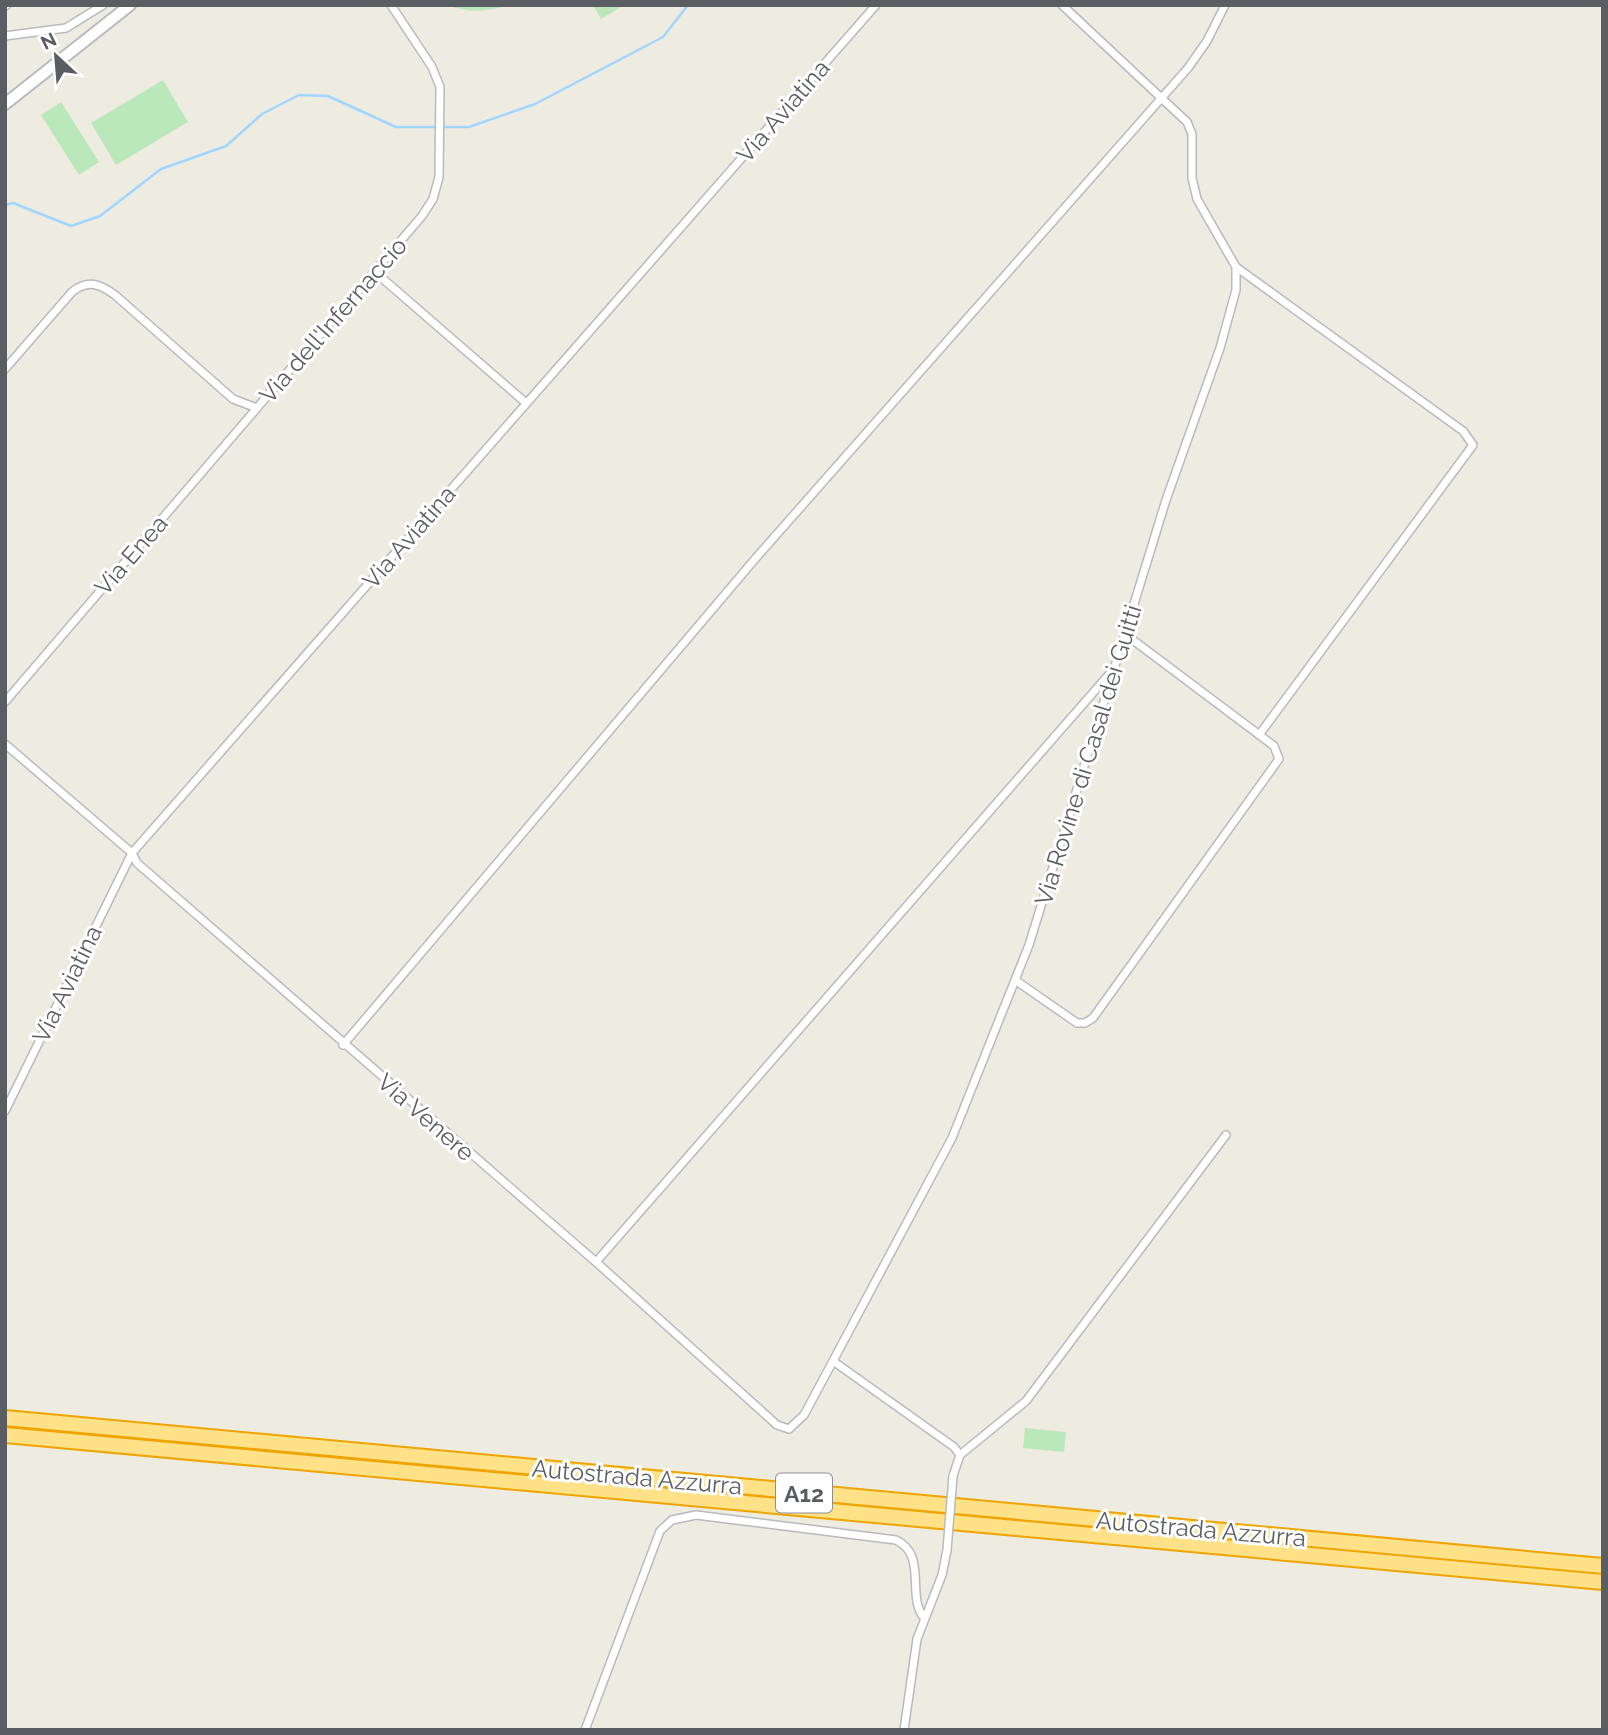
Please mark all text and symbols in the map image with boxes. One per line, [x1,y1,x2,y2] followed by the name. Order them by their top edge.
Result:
[21,21,91,91] north arrow
[37,28,60,54] text: N
[730,54,836,168] street label: Via Aviatina
[253,231,413,409] street label: Via dell'Infernaccio
[356,480,462,594] street label: Via Aviatina
[88,509,174,601] street label: Via Enea
[1028,601,1148,909] street label: Via Rovine di Casal dei Guitti
[26,921,108,1047] street label: Via Aviatina
[372,1067,480,1167] street label: Via Venere
[531,1453,743,1501] street label: Autostrada Azzurra
[776,1474,832,1512] road number: A12
[1095,1505,1307,1553] street label: Autostrada Azzurra

